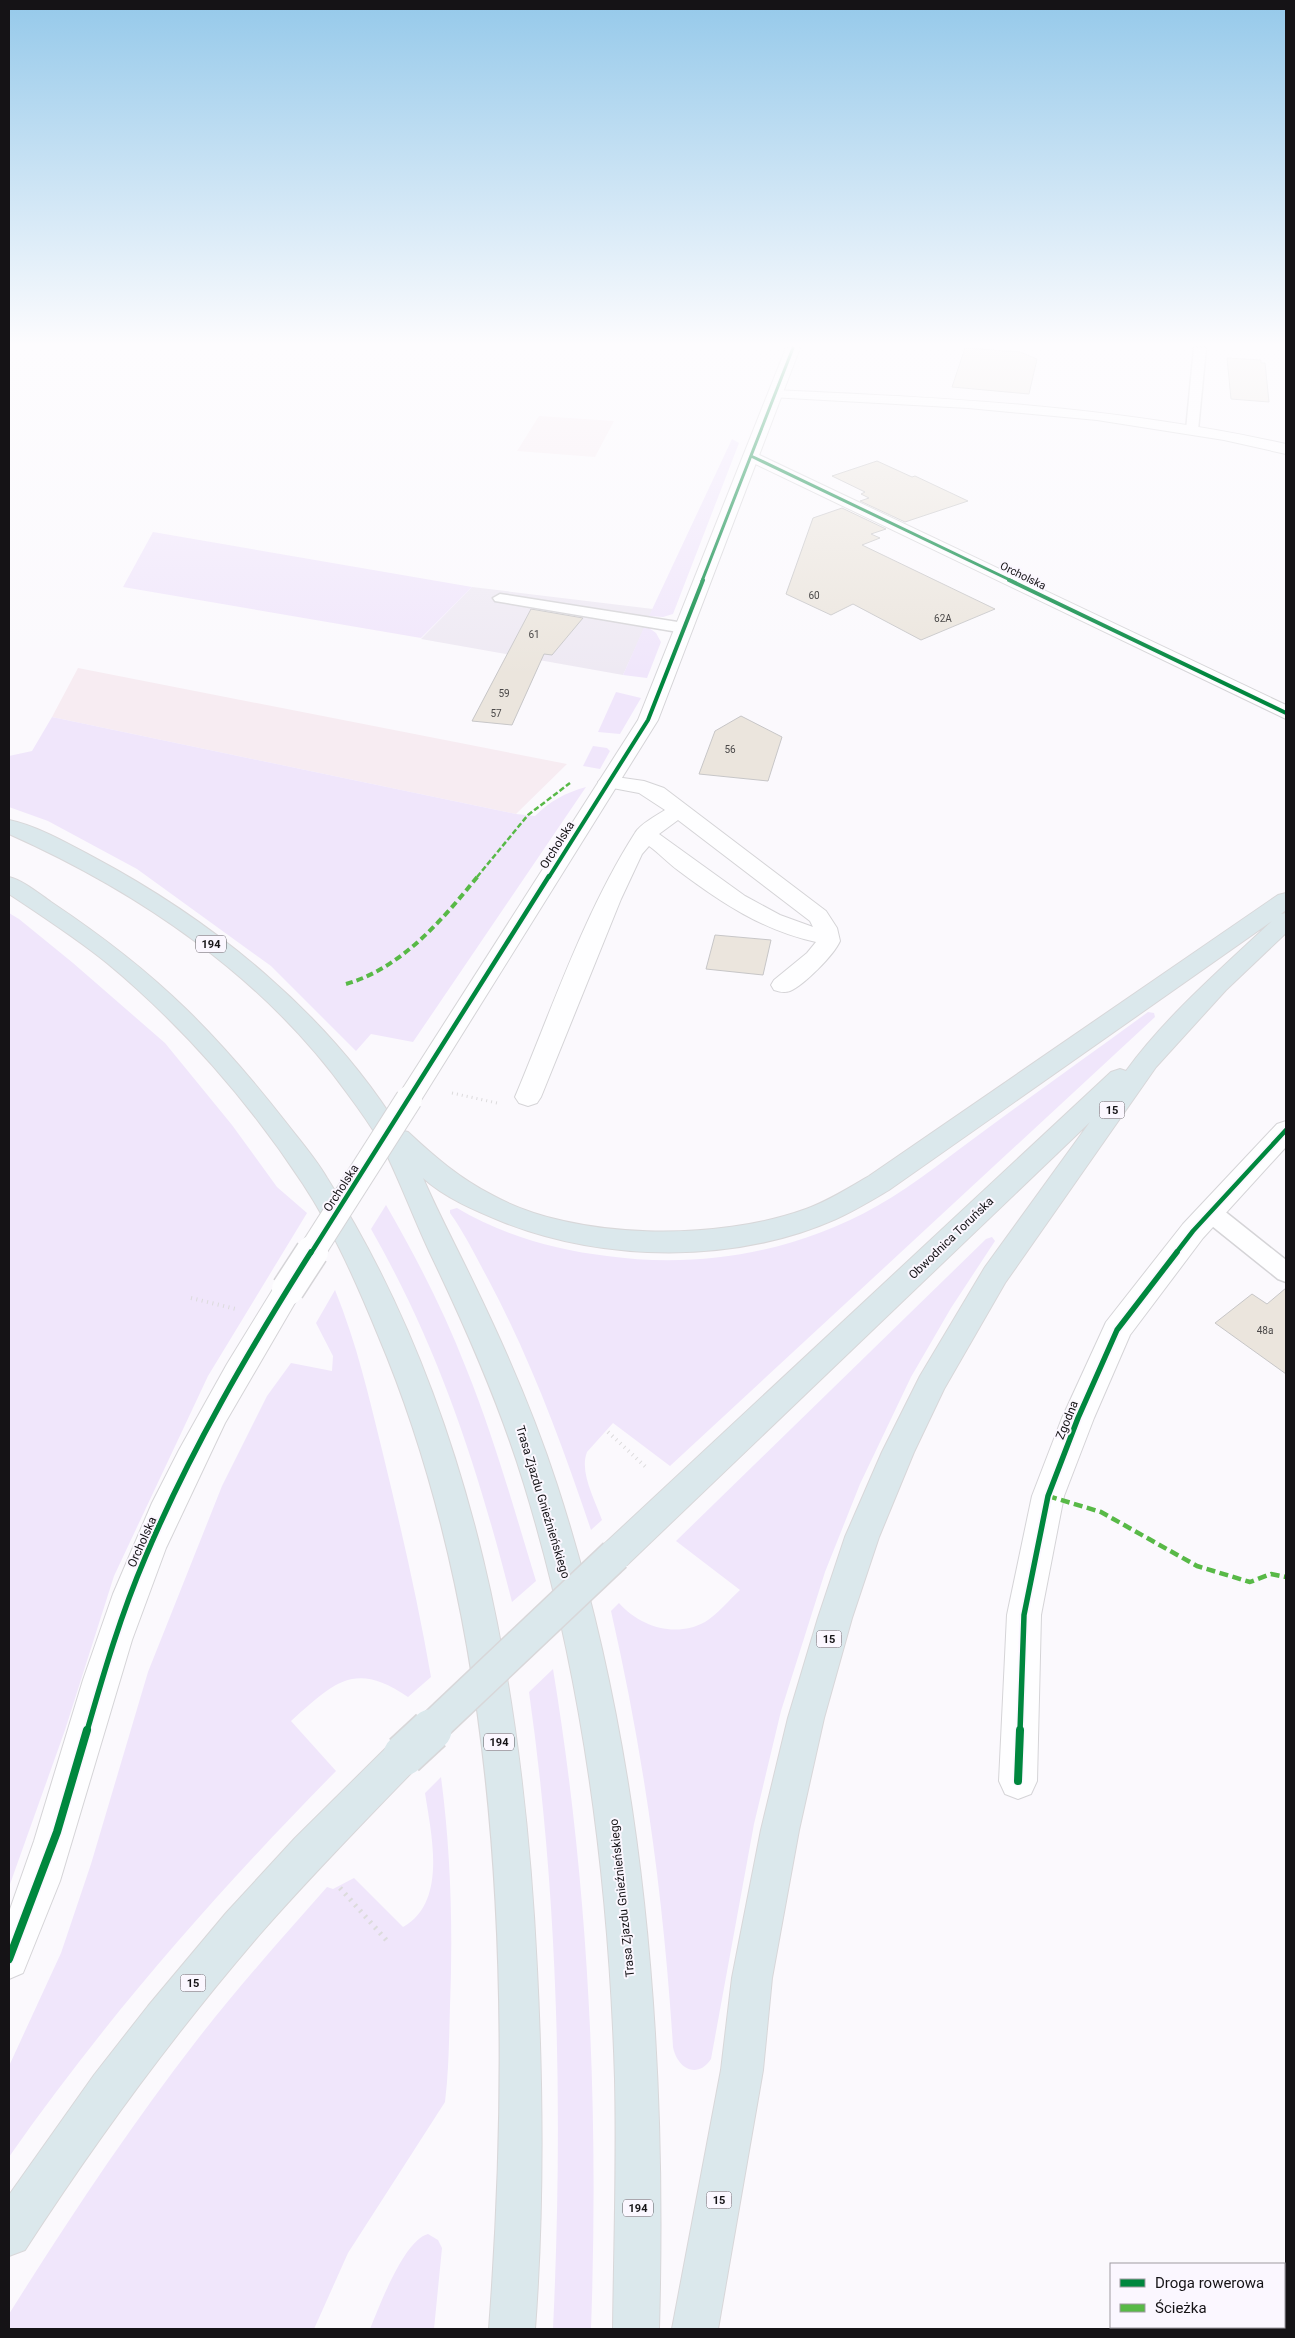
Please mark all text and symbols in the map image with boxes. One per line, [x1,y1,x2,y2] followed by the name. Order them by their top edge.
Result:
[998,559,1048,593] street label: Orcholska
[808,590,820,601] house number: 60
[934,613,952,624] house number: 62A
[528,629,540,640] house number: 61
[498,688,510,699] house number: 59
[490,708,502,719] house number: 57
[724,744,736,755] house number: 56
[537,819,577,871] street label: Orcholska
[196,936,226,952] road number: 194
[1100,1102,1124,1118] road number: 15
[321,1162,361,1214] street label: Orcholska
[906,1194,996,1282] street label: Obwodnica Toruńska
[1257,1325,1273,1336] house number: 48a
[1053,1399,1081,1441] street label: Zgodna
[513,1424,573,1580] street label: Trasa Zjazdu Gnieźnieńskiego
[125,1515,159,1569] street label: Orcholska
[816,1630,842,1648] road number: 15
[484,1734,514,1750] road number: 194
[607,1818,637,1978] street label: Trasa Zjazdu Gnieźnieńskiego
[180,1975,206,1992] road number: 15
[706,2192,732,2208] road number: 15
[623,2200,653,2216] road number: 194
[1110,2263,1285,2328] legend
[1155,2274,1264,2292] text: Droga rowerowa
[1155,2299,1207,2317] text: Ścieżka

